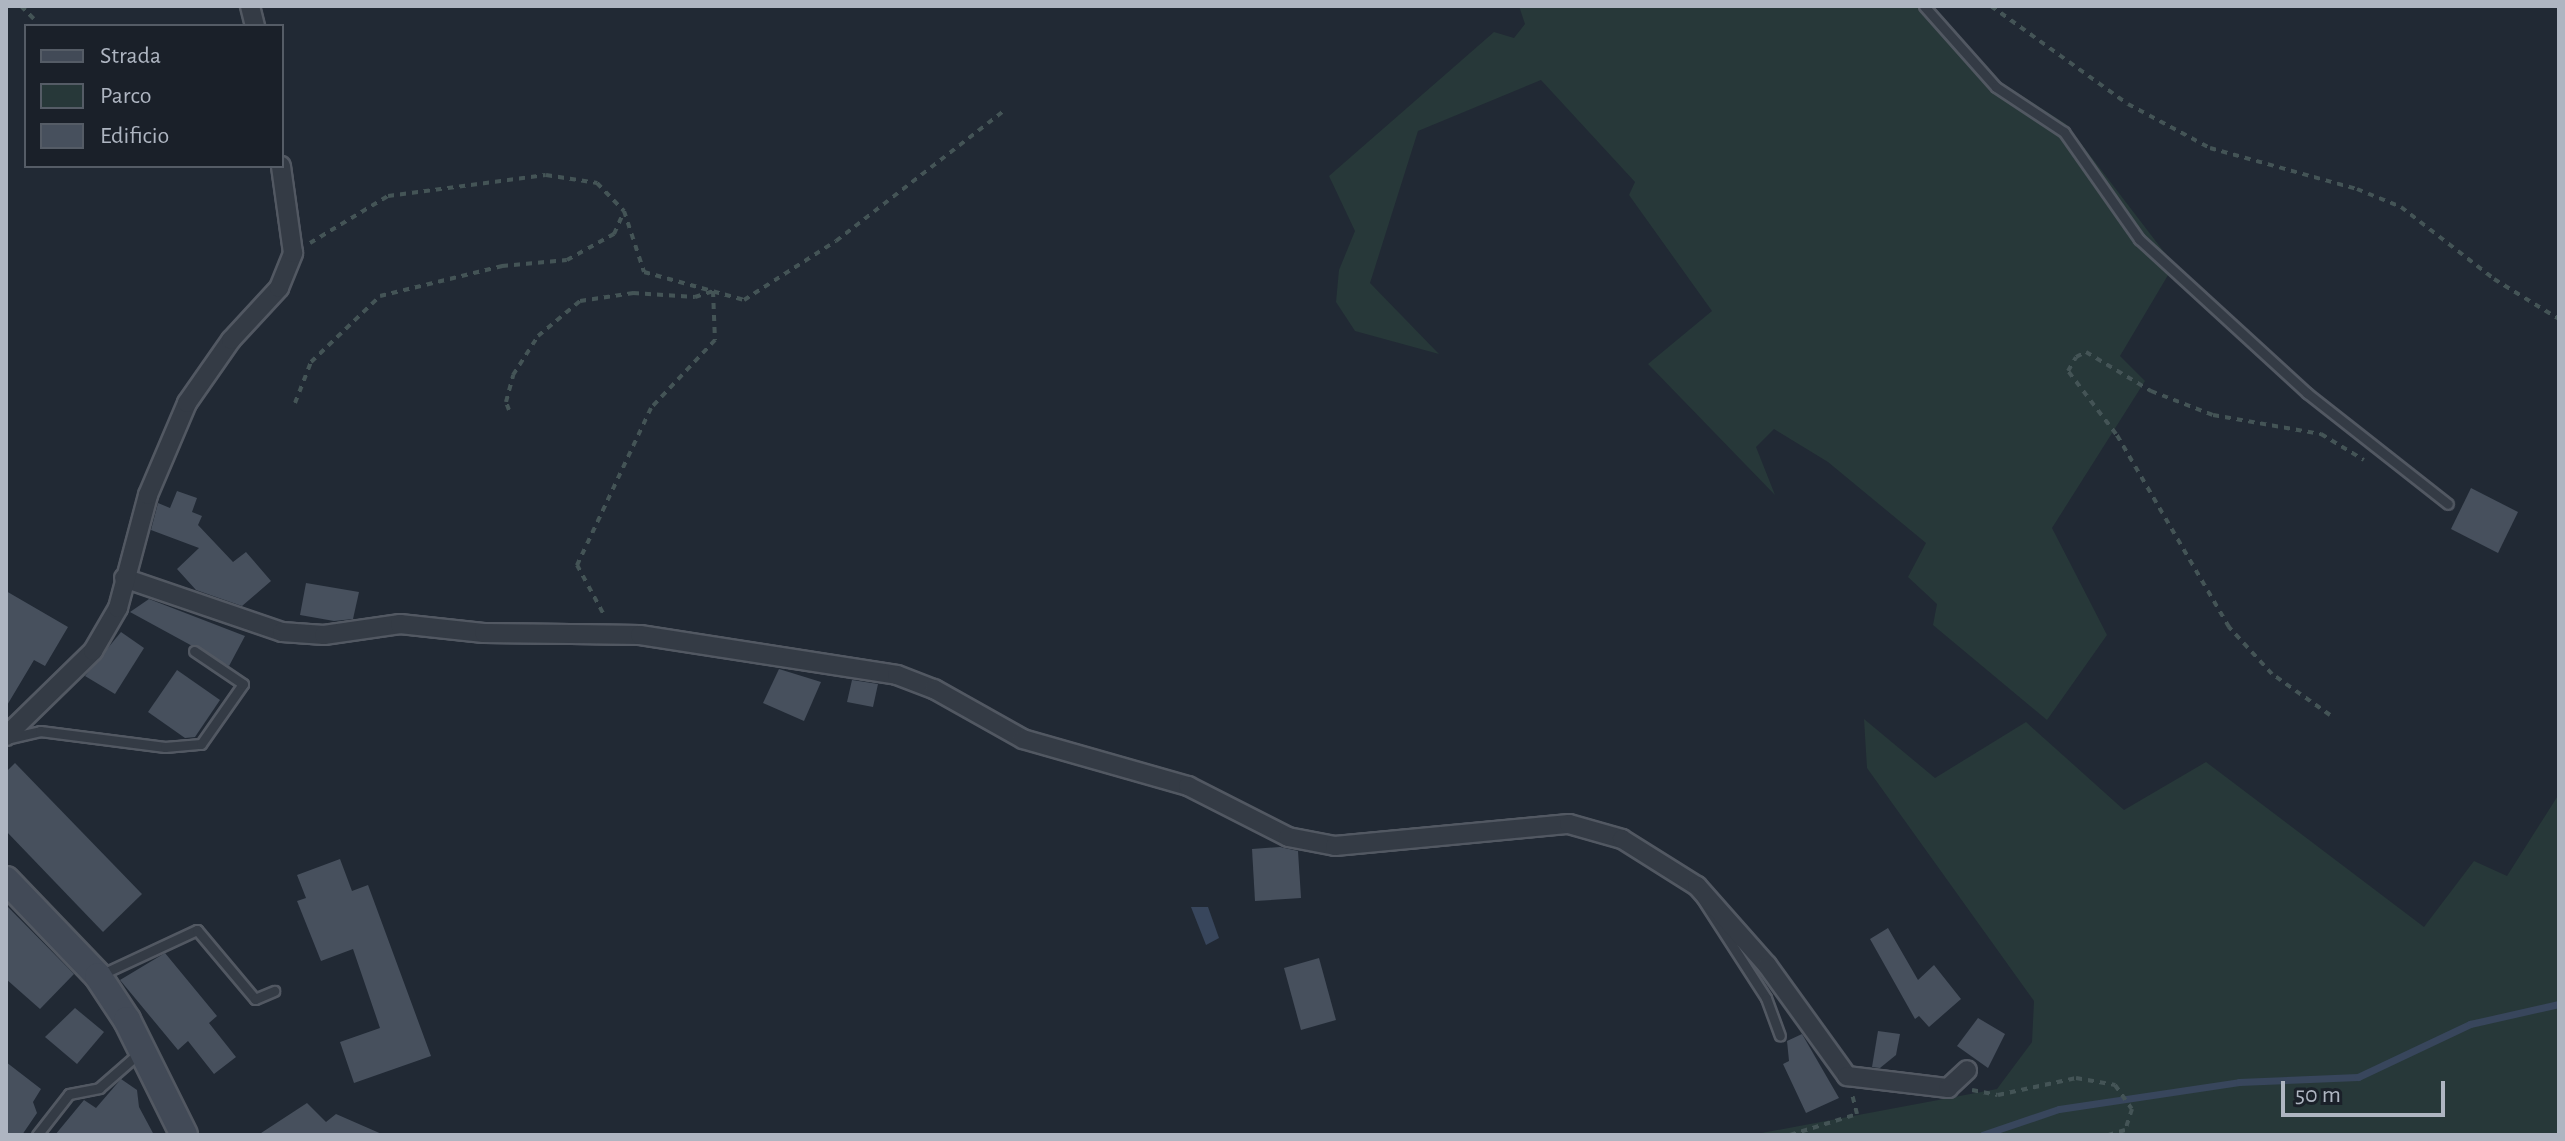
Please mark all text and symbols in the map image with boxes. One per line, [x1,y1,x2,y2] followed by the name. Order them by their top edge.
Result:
[24,24,284,168] legend
[100,44,161,68] text: Strada
[100,84,151,108] text: Parco
[100,124,169,148] text: Edificio
[2285,1065,2449,1115] scale bar
[2295,1083,2341,1107] text: 50 m

